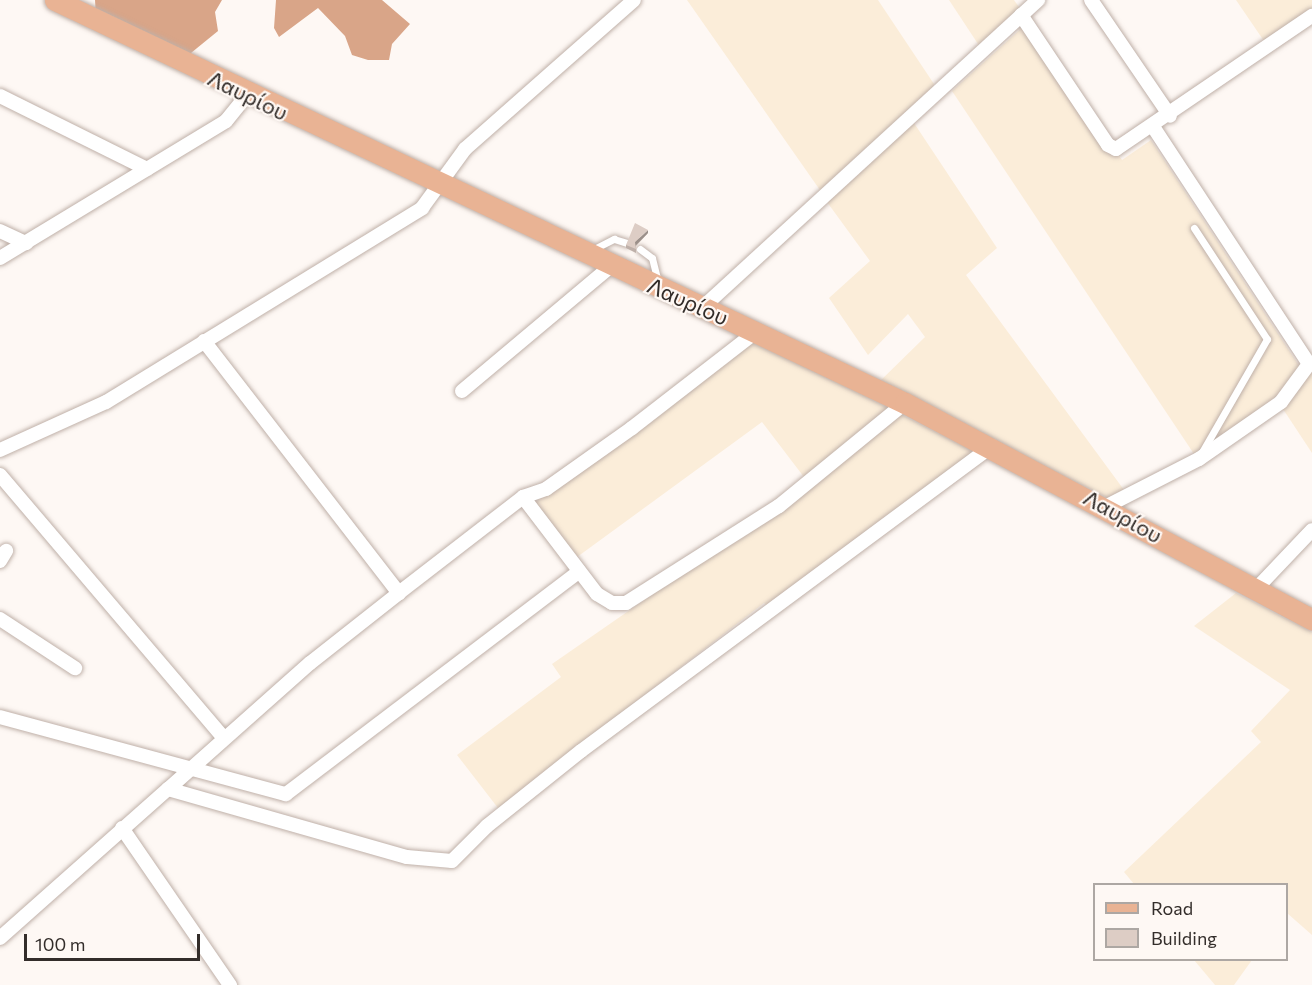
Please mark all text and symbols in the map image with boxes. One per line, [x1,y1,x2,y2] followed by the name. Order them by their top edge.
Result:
[204,64,292,126] street label: Λαυρίου
[644,272,732,330] street label: Λαυρίου
[1079,484,1167,548] street label: Λαυρίου
[1093,883,1288,961] legend
[1151,897,1193,919] text: Road
[27,922,202,960] scale bar
[1151,927,1217,949] text: Building
[35,933,85,955] text: 100 m

